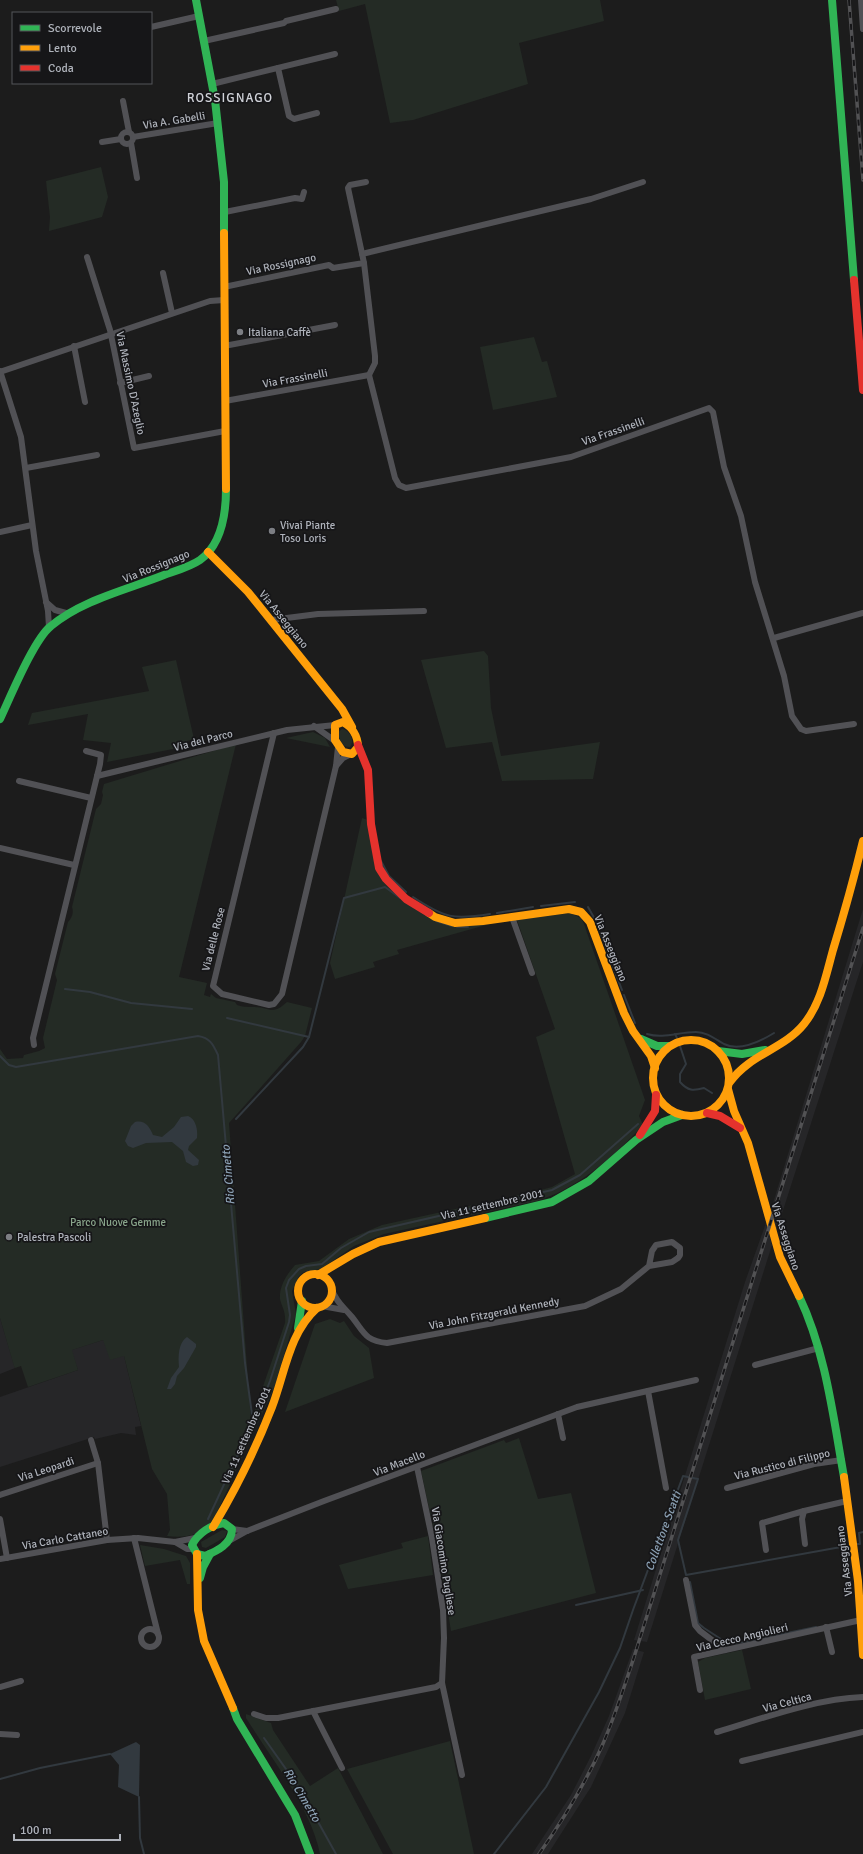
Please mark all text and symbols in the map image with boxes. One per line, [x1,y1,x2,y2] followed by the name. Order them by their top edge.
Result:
[12,12,152,84] legend
[48,21,102,36] text: Scorrevole
[48,41,77,56] text: Lento
[48,61,74,76] text: Coda
[187,90,273,106] district label: ROSSIGNAGO
[142,109,206,132] street label: Via A. Gabelli
[245,251,317,278] street label: Via Rossignago
[248,326,311,339] place label: Italiana Caffè
[235,327,245,337] marker: Italiana Caffè
[113,330,148,436] street label: Via Massimo D'Azeglio
[262,366,329,391] street label: Via Frassinelli
[580,415,646,448] street label: Via Frassinelli
[280,519,335,545] place label: Vivai Piante Toso Loris
[267,526,277,536] marker: Vivai Piante Toso Loris
[121,547,192,586] street label: Via Rossignago
[256,588,311,651] street label: Via Asseggiano
[172,727,234,754] street label: Via del Parco
[199,906,228,972] street label: Via delle Rose
[591,913,630,984] street label: Via Asseggiano
[218,1144,239,1205] water label: Rio Cimetto
[439,1186,545,1223] street label: Via 11 settembre 2001
[768,1200,803,1272] street label: Via Asseggiano
[70,1216,166,1229] park label: Parco Nuove Gemme
[17,1231,91,1244] place label: Palestra Pascoli
[4,1232,14,1242] marker: Palestra Pascoli
[428,1294,561,1333] street label: Via John Fitzgerald Kennedy
[219,1384,274,1486] street label: Via 11 settembre 2001
[733,1446,832,1483] street label: Via Rustico di Filippo
[372,1448,427,1479] street label: Via Macello
[17,1454,76,1485] street label: Via Leopardi
[642,1488,685,1573] water label: Collettore Scatti
[429,1506,458,1616] street label: Via Giacomino Pugliese
[21,1524,109,1552] street label: Via Carlo Cattaneo
[834,1525,855,1597] street label: Via Asseggiano
[695,1621,789,1654] street label: Via Cecco Angiolieri
[761,1690,813,1715] street label: Via Celtica
[280,1766,324,1825] water label: Rio Cimetto
[14,1816,120,1842] scale bar
[20,1823,52,1838] text: 100 m

